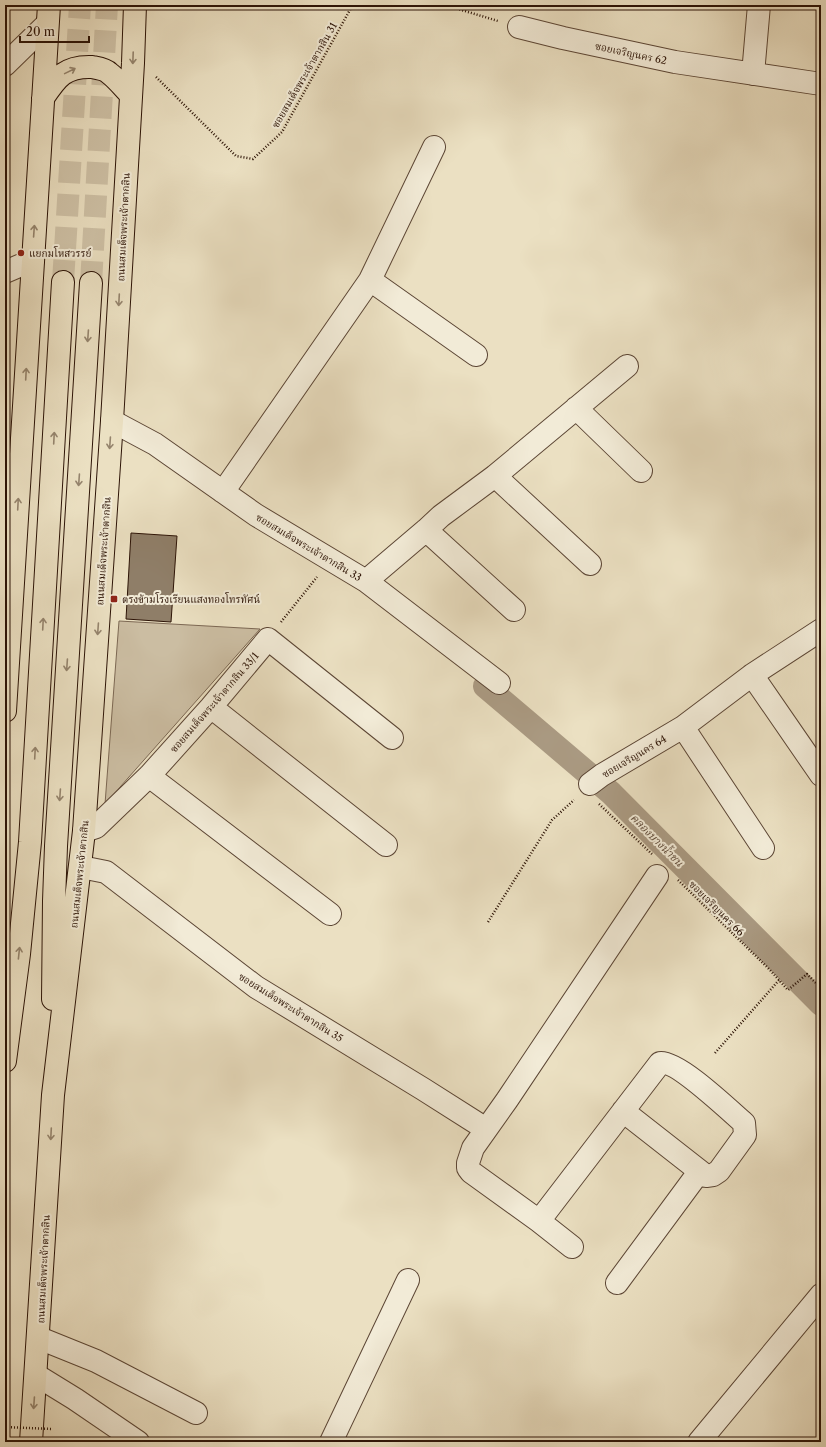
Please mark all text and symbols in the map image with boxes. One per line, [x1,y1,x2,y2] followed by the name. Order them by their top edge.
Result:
[20,18,89,44] scale bar
[269,20,340,130] street label: ซอยสมเด็จพระเจ้าตากสิน 31
[26,24,55,39] text: 20 m
[594,40,668,67] street label: ซอยเจริญนคร 62
[129,51,137,64] one-way arrow
[63,67,75,74] one-way arrow
[114,172,133,282] street label: ถนนสมเด็จพระเจ้าตากสิน
[31,225,38,238] one-way arrow
[29,246,91,260] place label: แยกมโหสวรรย์
[16,248,26,258] marker: แยกมโหสวรรย์
[115,293,122,306] one-way arrow
[84,329,91,342] one-way arrow
[22,368,29,381] one-way arrow
[50,432,58,445] one-way arrow
[107,436,114,449] one-way arrow
[75,473,82,486] one-way arrow
[93,496,114,606] street label: ถนนสมเด็จพระเจ้าตากสิน
[14,498,22,511] one-way arrow
[254,511,364,584] street label: ซอยสมเด็จพระเจ้าตากสิน 33
[122,592,260,606] place label: ตรงข้ามโรงเรียนแสงทองโทรทัศน์
[109,594,119,604] marker: ตรงข้ามโรงเรียนแสงทองโทรทัศน์
[39,618,46,631] one-way arrow
[94,622,101,635] one-way arrow
[167,649,262,755] street label: ซอยสมเด็จพระเจ้าตากสิน 33/1
[64,658,71,671] one-way arrow
[600,732,669,781] street label: ซอยเจริญนคร 64
[31,747,39,760] one-way arrow
[56,788,63,801] one-way arrow
[628,810,688,870] water label: คลองบางน้ำชน
[67,819,92,929] street label: ถนนสมเด็จพระเจ้าตากสิน
[686,878,747,939] street label: ซอยเจริญนคร 66
[15,947,23,960] one-way arrow
[236,970,345,1045] street label: ซอยสมเด็จพระเจ้าตากสิน 35
[47,1127,54,1140] one-way arrow
[34,1214,53,1324] street label: ถนนสมเด็จพระเจ้าตากสิน
[31,1396,38,1409] one-way arrow

